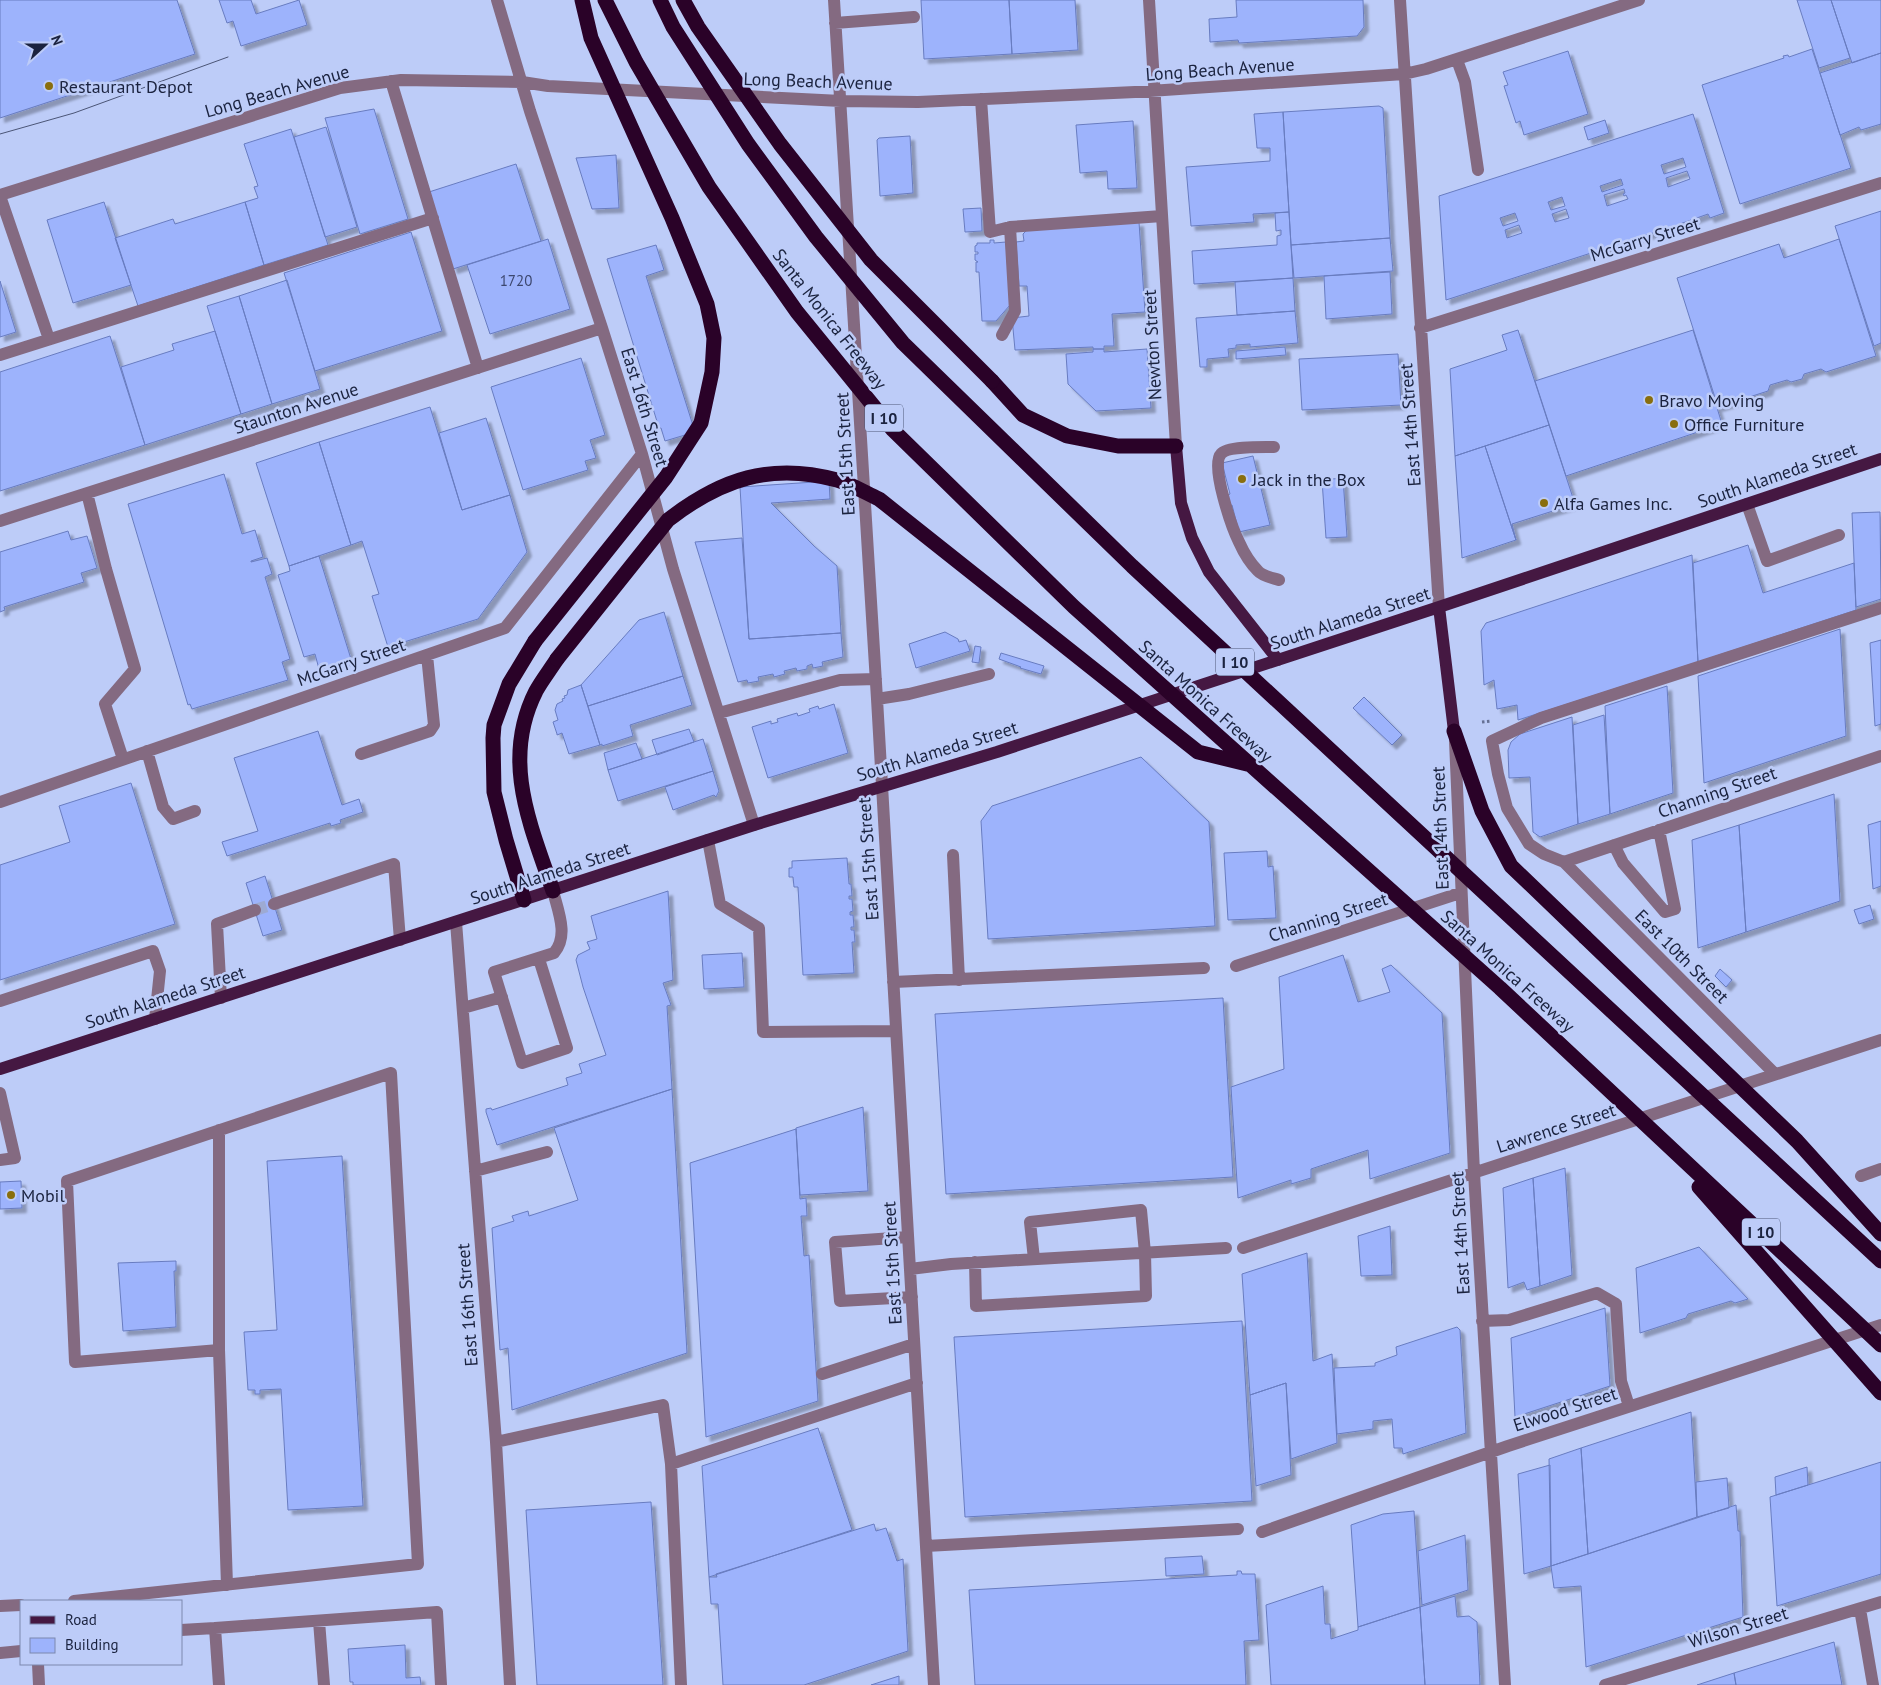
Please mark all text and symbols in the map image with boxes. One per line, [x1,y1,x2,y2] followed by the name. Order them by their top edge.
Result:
[20,20,70,70] north arrow
[47,33,67,48] text: N
[1145,52,1295,86] street label: Long Beach Avenue
[202,59,352,123] street label: Long Beach Avenue
[743,67,893,95] street label: Long Beach Avenue
[59,75,193,98] place label: Restaurant Depot
[43,80,55,92] marker: Restaurant Depot
[1588,211,1702,267] street label: McGarry Street
[768,244,893,394] street label: Santa Monica Freeway
[500,271,532,290] house number: 1720
[1138,289,1166,401] street label: Newton Street
[616,345,674,469] street label: East 16th Street
[1394,363,1426,487] street label: East 14th Street
[231,377,361,439] street label: Staunton Avenue
[1659,389,1764,412] place label: Bravo Moving
[830,392,860,516] street label: East 15th Street
[1643,394,1655,406] marker: Bravo Moving
[865,404,903,432] road number: I 10
[1684,413,1804,436] place label: Office Furniture
[1668,418,1680,430] marker: Office Furniture
[1694,437,1860,513] street label: South Alameda Street
[1251,468,1366,491] place label: Jack in the Box
[1236,473,1248,485] marker: Jack in the Box
[1554,492,1672,515] place label: Alfa Games Inc.
[1538,497,1550,509] marker: Alfa Games Inc.
[1267,581,1433,655] street label: South Alameda Street
[294,633,408,691] street label: McGarry Street
[1134,635,1278,768] street label: Santa Monica Freeway
[1216,649,1254,676] road number: I 10
[854,716,1020,786] street label: South Alameda Street
[1655,761,1779,823] street label: Channing Street
[1426,766,1454,890] street label: East 14th Street
[852,797,884,921] street label: East 15th Street
[467,836,633,910] street label: South Alameda Street
[1266,887,1390,947] street label: Channing Street
[1630,904,1734,1008] street label: East 10th Street
[1436,905,1580,1038] street label: Santa Monica Freeway
[82,960,248,1034] street label: South Alameda Street
[1494,1098,1618,1158] street label: Lawrence Street
[1445,1171,1475,1295] street label: East 14th Street
[21,1184,65,1207] place label: Mobil
[5,1189,17,1201] marker: Mobil
[877,1201,907,1325] street label: East 15th Street
[1742,1218,1780,1246] road number: I 10
[451,1243,483,1367] street label: East 16th Street
[1510,1381,1620,1437] street label: Elwood Street
[20,1600,182,1665] legend
[1685,1601,1791,1653] street label: Wilson Street
[65,1610,97,1629] text: Road
[65,1635,119,1654] text: Building

